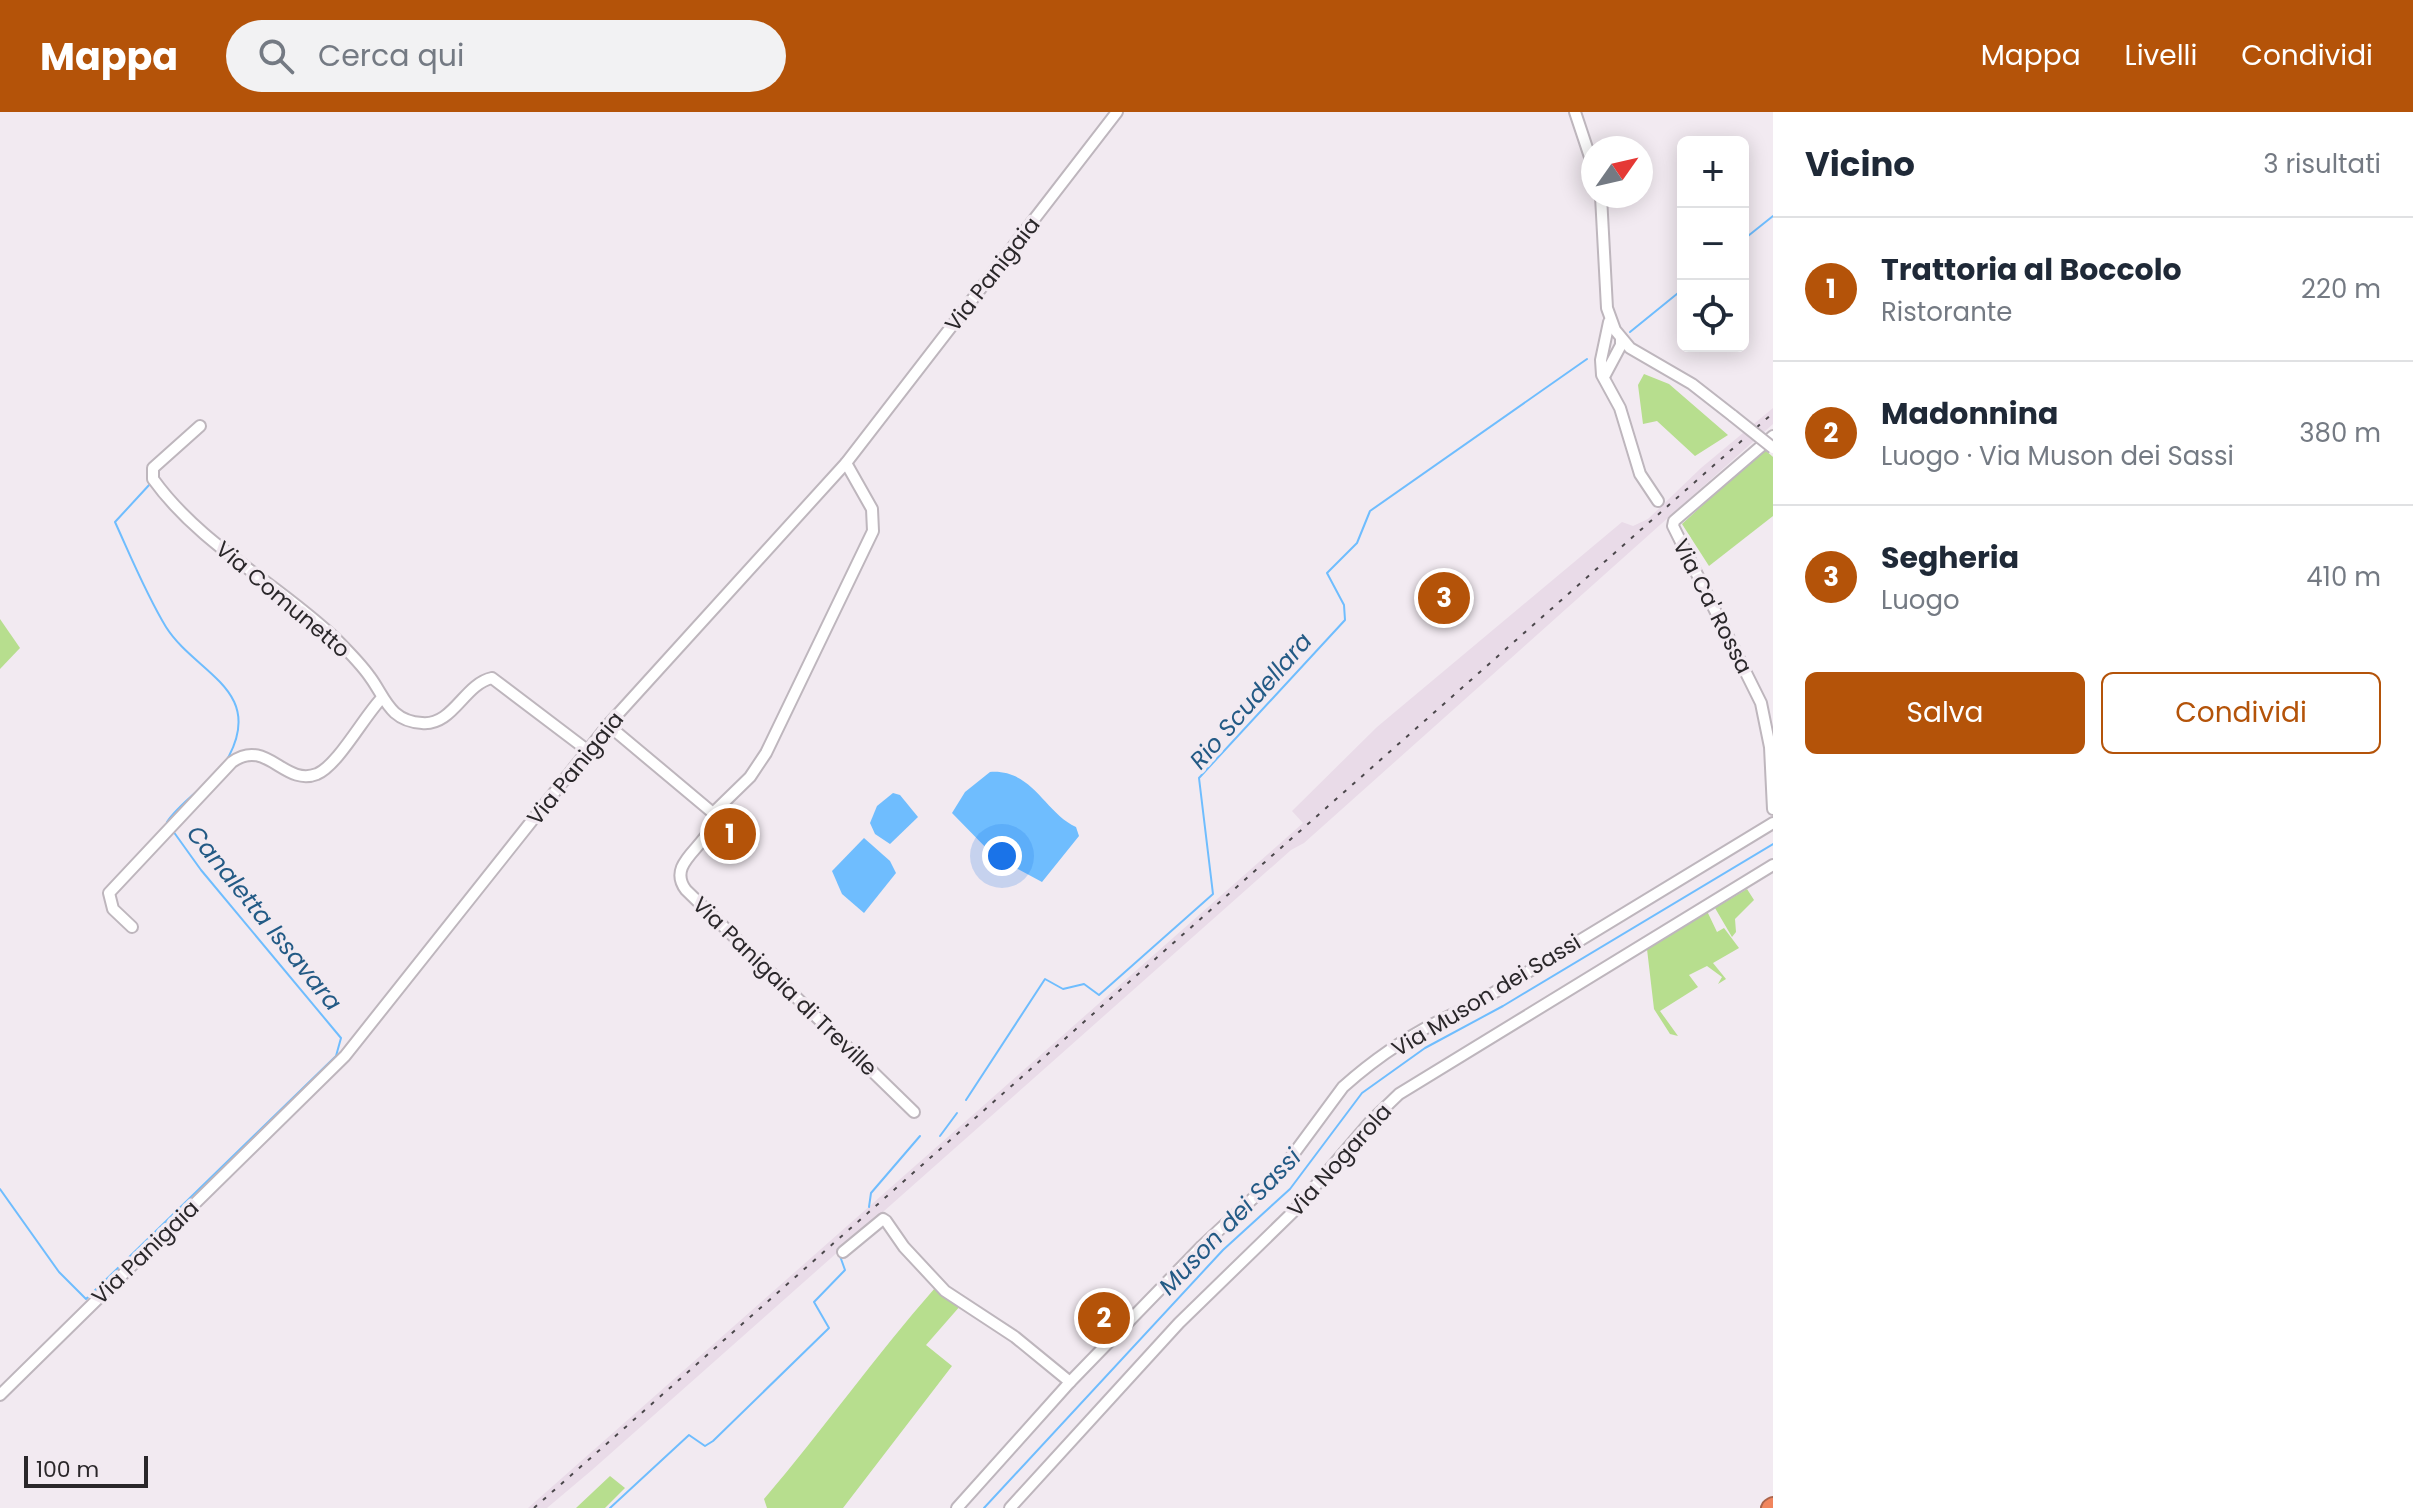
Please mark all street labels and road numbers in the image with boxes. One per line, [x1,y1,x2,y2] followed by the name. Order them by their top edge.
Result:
[938,210,1047,338] street label: Via Panigaia
[1665,533,1760,679] street label: Via Ca' Rossa
[209,534,356,665] street label: Via Comunetto
[520,705,631,832] street label: Via Panigaia
[685,890,884,1083] street label: Via Panigaia di Treville
[1386,927,1587,1064] street label: Via Muson dei Sassi
[1280,1097,1399,1224] street label: Via Nogarola
[85,1193,206,1312] street label: Via Panigaia

